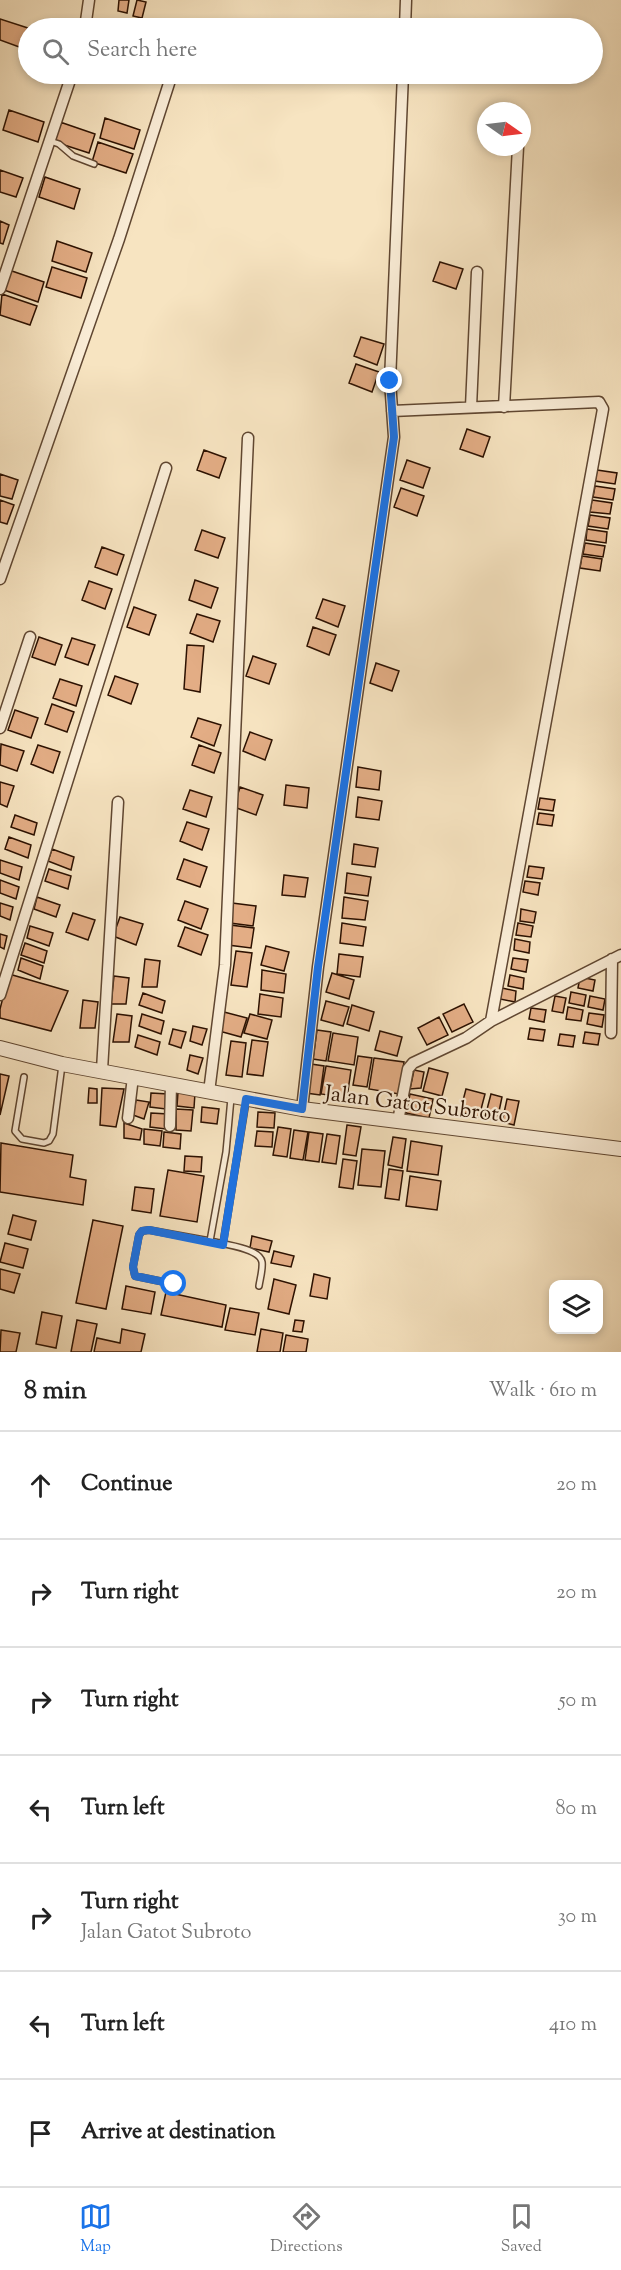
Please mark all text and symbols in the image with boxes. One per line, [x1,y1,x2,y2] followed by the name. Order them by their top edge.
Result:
[18,18,603,84] search box
[39,35,72,68] icon: search
[87,35,197,67] text: Search here
[477,102,531,156] north arrow
[376,367,402,393] route end
[322,1079,513,1133] street label: Jalan Gatot Subroto
[160,1270,186,1296] route start
[549,1280,603,1334] map controls
[549,1280,603,1334] button: layers
[24,1373,87,1410] text: 8 min
[489,1377,597,1406] text: Walk · 610 m
[24,1469,57,1502] icon: ahead
[81,1469,172,1501] text: Continue
[556,1471,597,1500] text: 20 m
[24,1577,57,1610] icon: right
[81,1577,178,1609] text: Turn right
[556,1579,597,1608] text: 20 m
[24,1685,57,1718] icon: right
[81,1685,178,1717] text: Turn right
[559,1687,597,1716] text: 50 m
[24,1793,57,1826] icon: left
[81,1793,164,1825] text: Turn left
[556,1795,597,1824] text: 80 m
[81,1887,178,1919] text: Turn right
[24,1901,57,1934] icon: right
[558,1903,597,1932] text: 30 m
[81,1919,251,1948] text: Jalan Gatot Subroto
[24,2009,57,2042] icon: left
[81,2009,164,2041] text: Turn left
[549,2011,597,2040] text: 410 m
[24,2117,57,2150] icon: arrive
[81,2117,276,2149] text: Arrive at destination
[79,2200,112,2259] tab: Map
[270,2200,343,2259] tab: Directions
[501,2200,542,2259] tab: Saved

